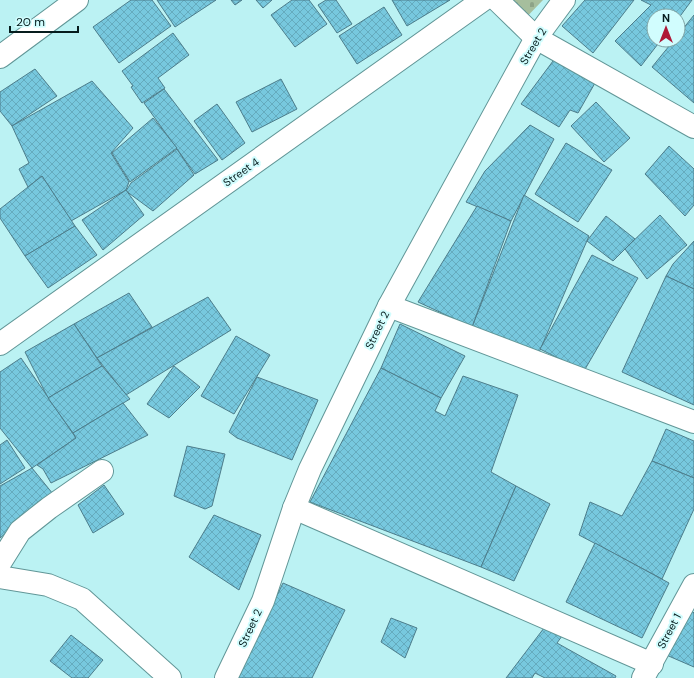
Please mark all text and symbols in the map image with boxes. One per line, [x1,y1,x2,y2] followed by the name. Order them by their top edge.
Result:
[10,8,78,34] scale bar
[646,8,686,48] north arrow
[662,11,670,25] text: N
[16,14,45,30] text: 20 m
[517,25,549,67] street label: Street 2
[220,154,262,189] street label: Street 4
[362,309,392,351] street label: Street 2
[235,607,265,649] street label: Street 2
[654,611,684,651] street label: Street 1

